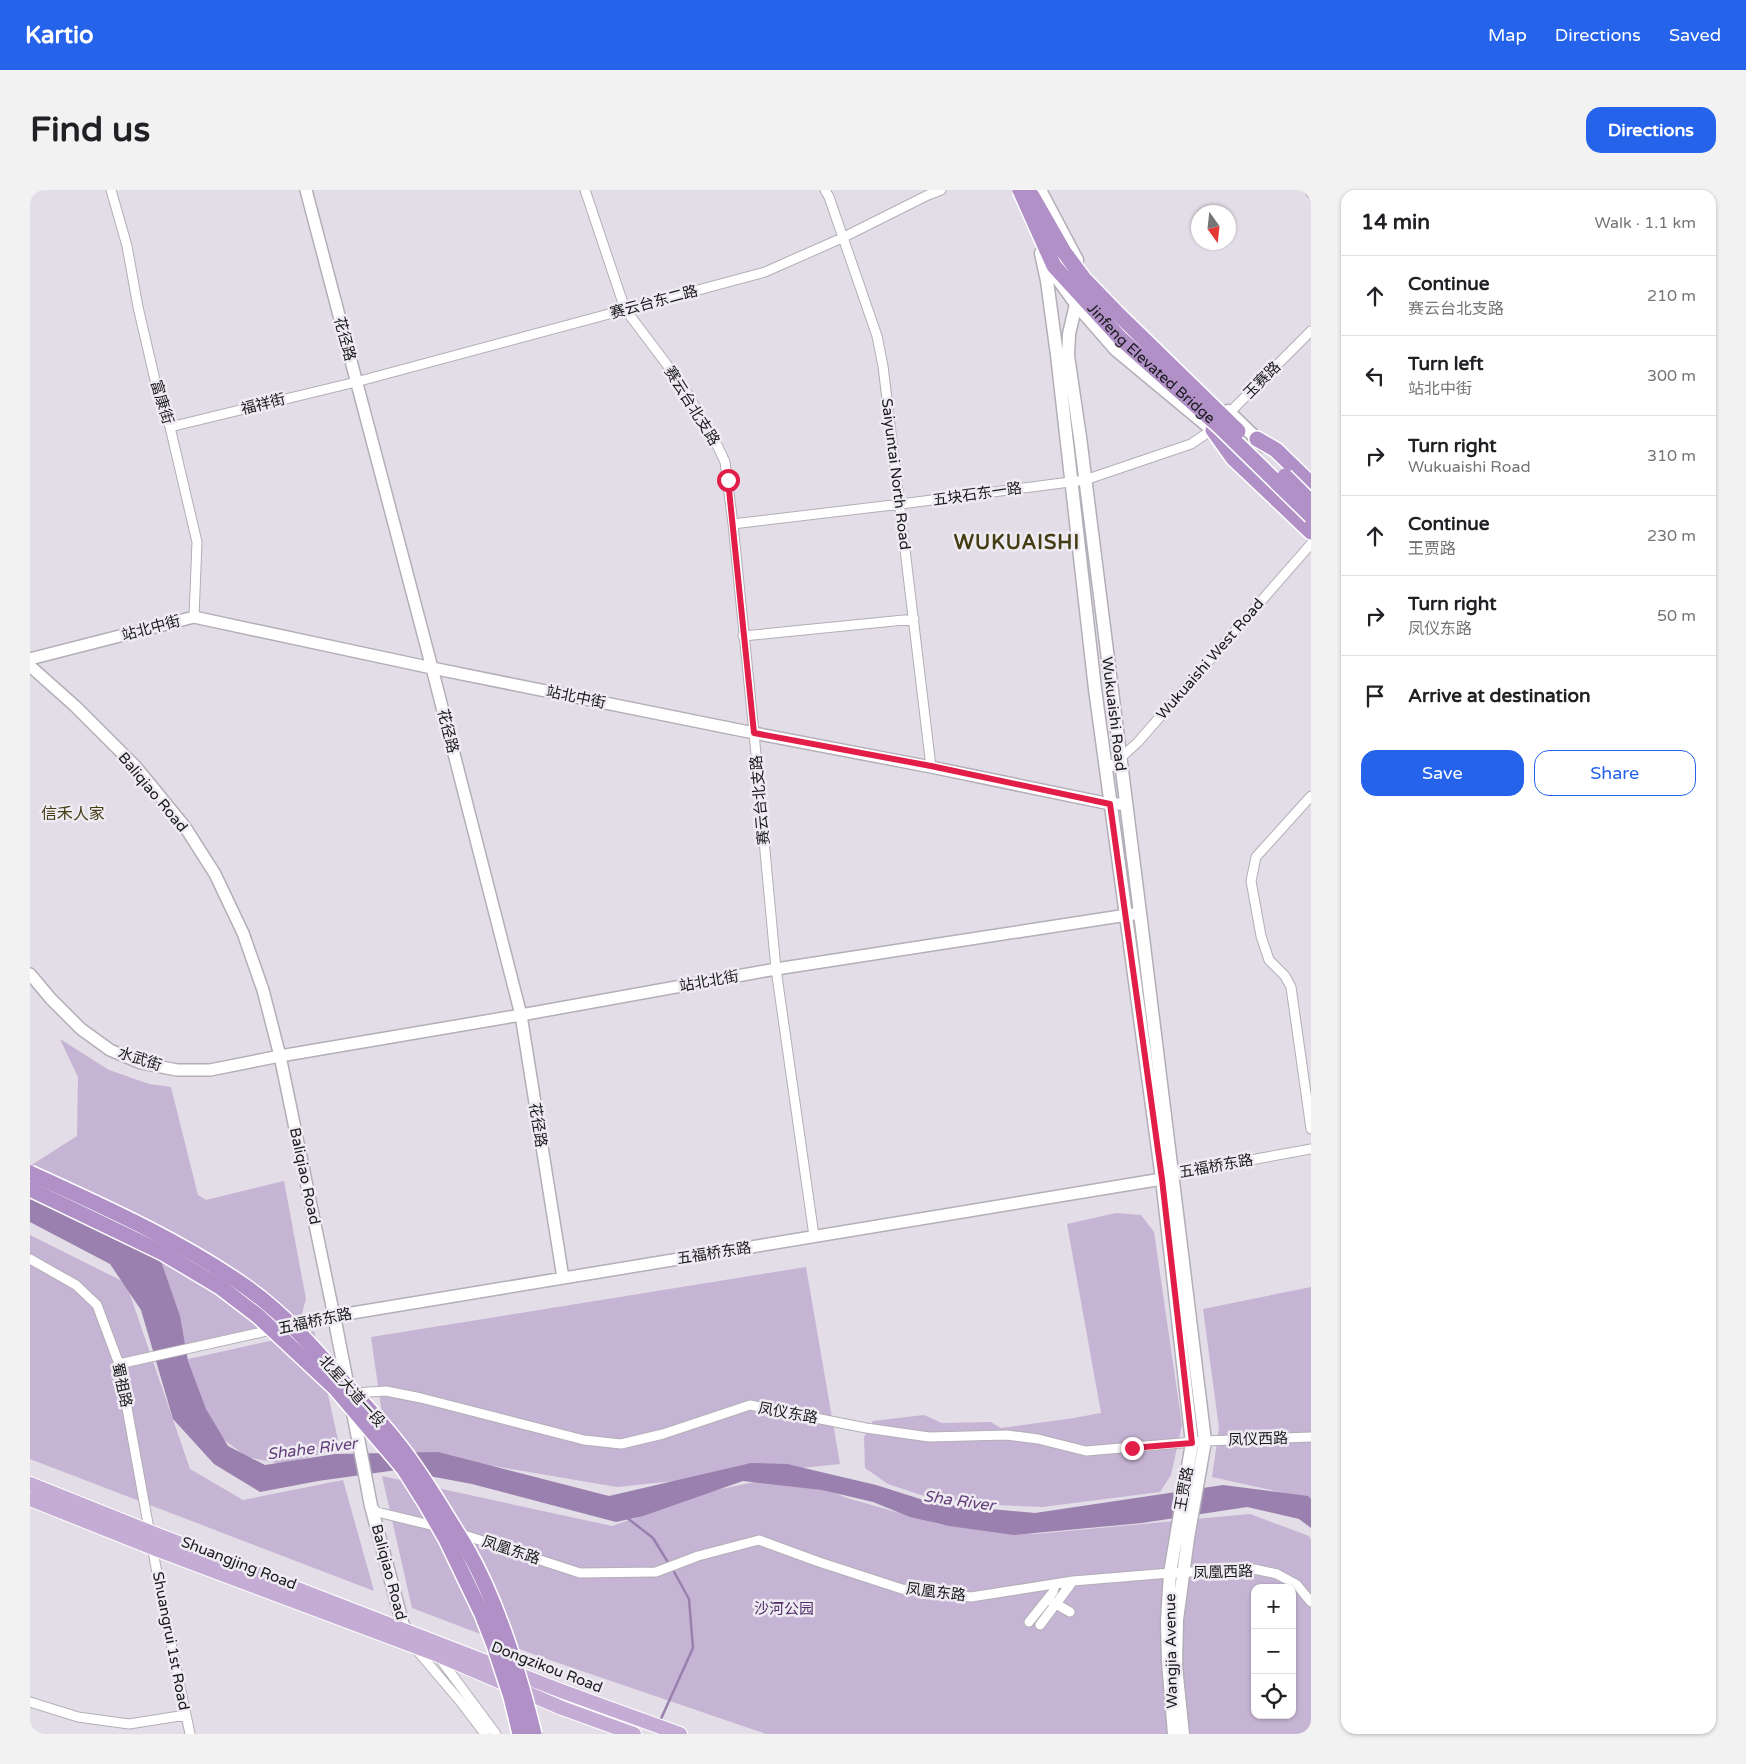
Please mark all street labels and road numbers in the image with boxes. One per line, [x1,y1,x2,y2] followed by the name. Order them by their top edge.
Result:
[608,282,700,322] street label: 赛云台东二路
[1083,299,1219,427] street label: Jinfeng Elevated Bridge
[330,315,360,363] street label: 花径路
[1240,358,1284,402] street label: 玉赛路
[661,363,723,449] street label: 赛云台北支路
[147,378,177,426] street label: 富康街
[239,390,287,418] street label: 福祥街
[878,397,914,551] street label: Saiyuntai North Road
[931,479,1023,509] street label: 五块石东一路
[1152,595,1268,723] street label: Wukuaishi West Road
[120,612,182,644] street label: 站北中街
[1098,656,1130,772] street label: Wukuaishi Road
[545,682,607,712] street label: 站北中街
[434,707,462,755] street label: 花径路
[114,748,192,836] street label: Baliqiao Road
[747,754,773,846] street label: 赛云台北支路
[678,967,740,995] street label: 站北北街
[116,1043,164,1075] street label: 水武街
[526,1101,550,1149] street label: 花径路
[286,1126,324,1226] street label: Baliqiao Road
[1177,1151,1255,1181] street label: 五福桥东路
[676,1238,752,1268] street label: 五福桥东路
[276,1304,354,1338] street label: 五福桥东路
[315,1352,389,1430] street label: 北星大道一段
[109,1361,135,1409] street label: 蜀祖路
[757,1399,819,1427] street label: 凤仪东路
[1228,1429,1288,1449] street label: 凤仪西路
[1171,1465,1197,1513] street label: 王贾路
[368,1522,410,1622] street label: Baliqiao Road
[480,1532,542,1568] street label: 凤凰东路
[179,1533,299,1593] street label: Shuangjing Road
[1193,1562,1253,1582] street label: 凤凰西路
[149,1570,193,1712] street label: Shuangrui 1st Road
[905,1579,967,1605] street label: 凤凰东路
[1161,1593,1181,1709] street label: Wangjia Avenue
[489,1637,605,1697] street label: Dongzikou Road

